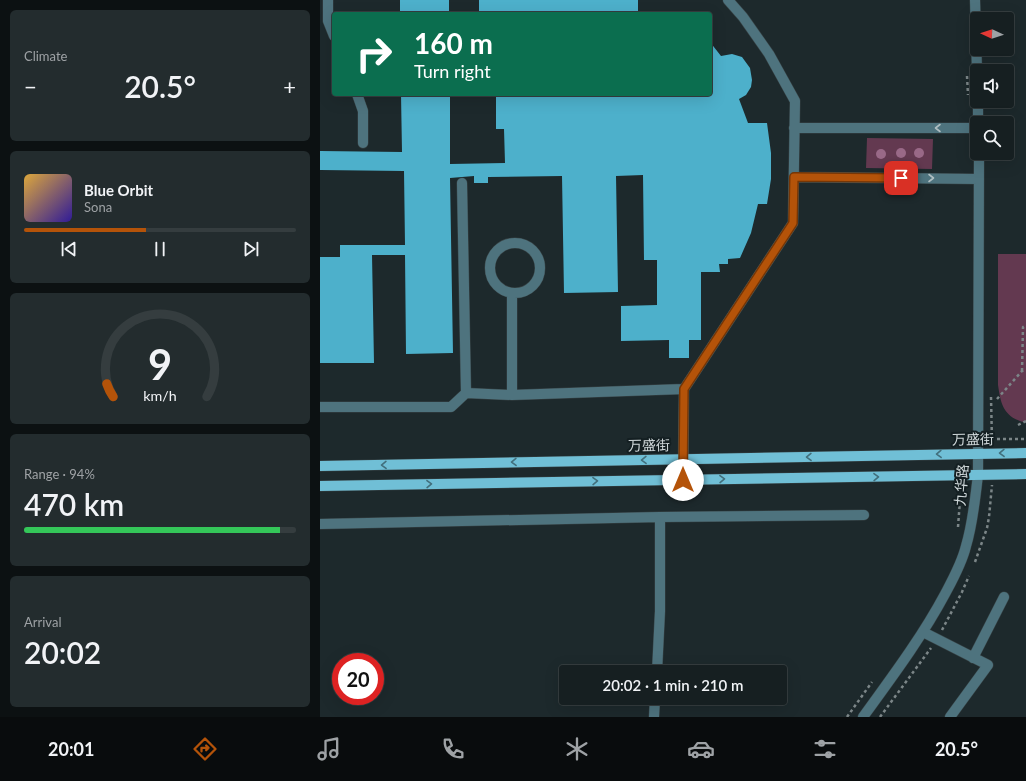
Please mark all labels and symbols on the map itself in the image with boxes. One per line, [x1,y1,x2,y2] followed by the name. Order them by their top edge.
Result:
[970,12,1014,56] north arrow
[935,124,941,132] one-way arrow
[884,161,918,195] pin
[928,174,934,182] one-way arrow
[952,430,994,448] street label: 万盛街
[628,436,670,454] street label: 万盛街
[999,449,1005,457] one-way arrow
[936,450,942,458] one-way arrow
[806,453,812,461] one-way arrow
[641,455,647,464] one-way arrow
[511,458,517,466] one-way arrow
[662,459,704,501] position arrow
[381,460,387,469] one-way arrow
[951,463,971,507] street label: 九华路
[873,472,879,481] one-way arrow
[719,475,725,483] one-way arrow
[592,477,598,485] one-way arrow
[426,480,432,488] one-way arrow
[332,653,384,705] speed limit sign: 20

